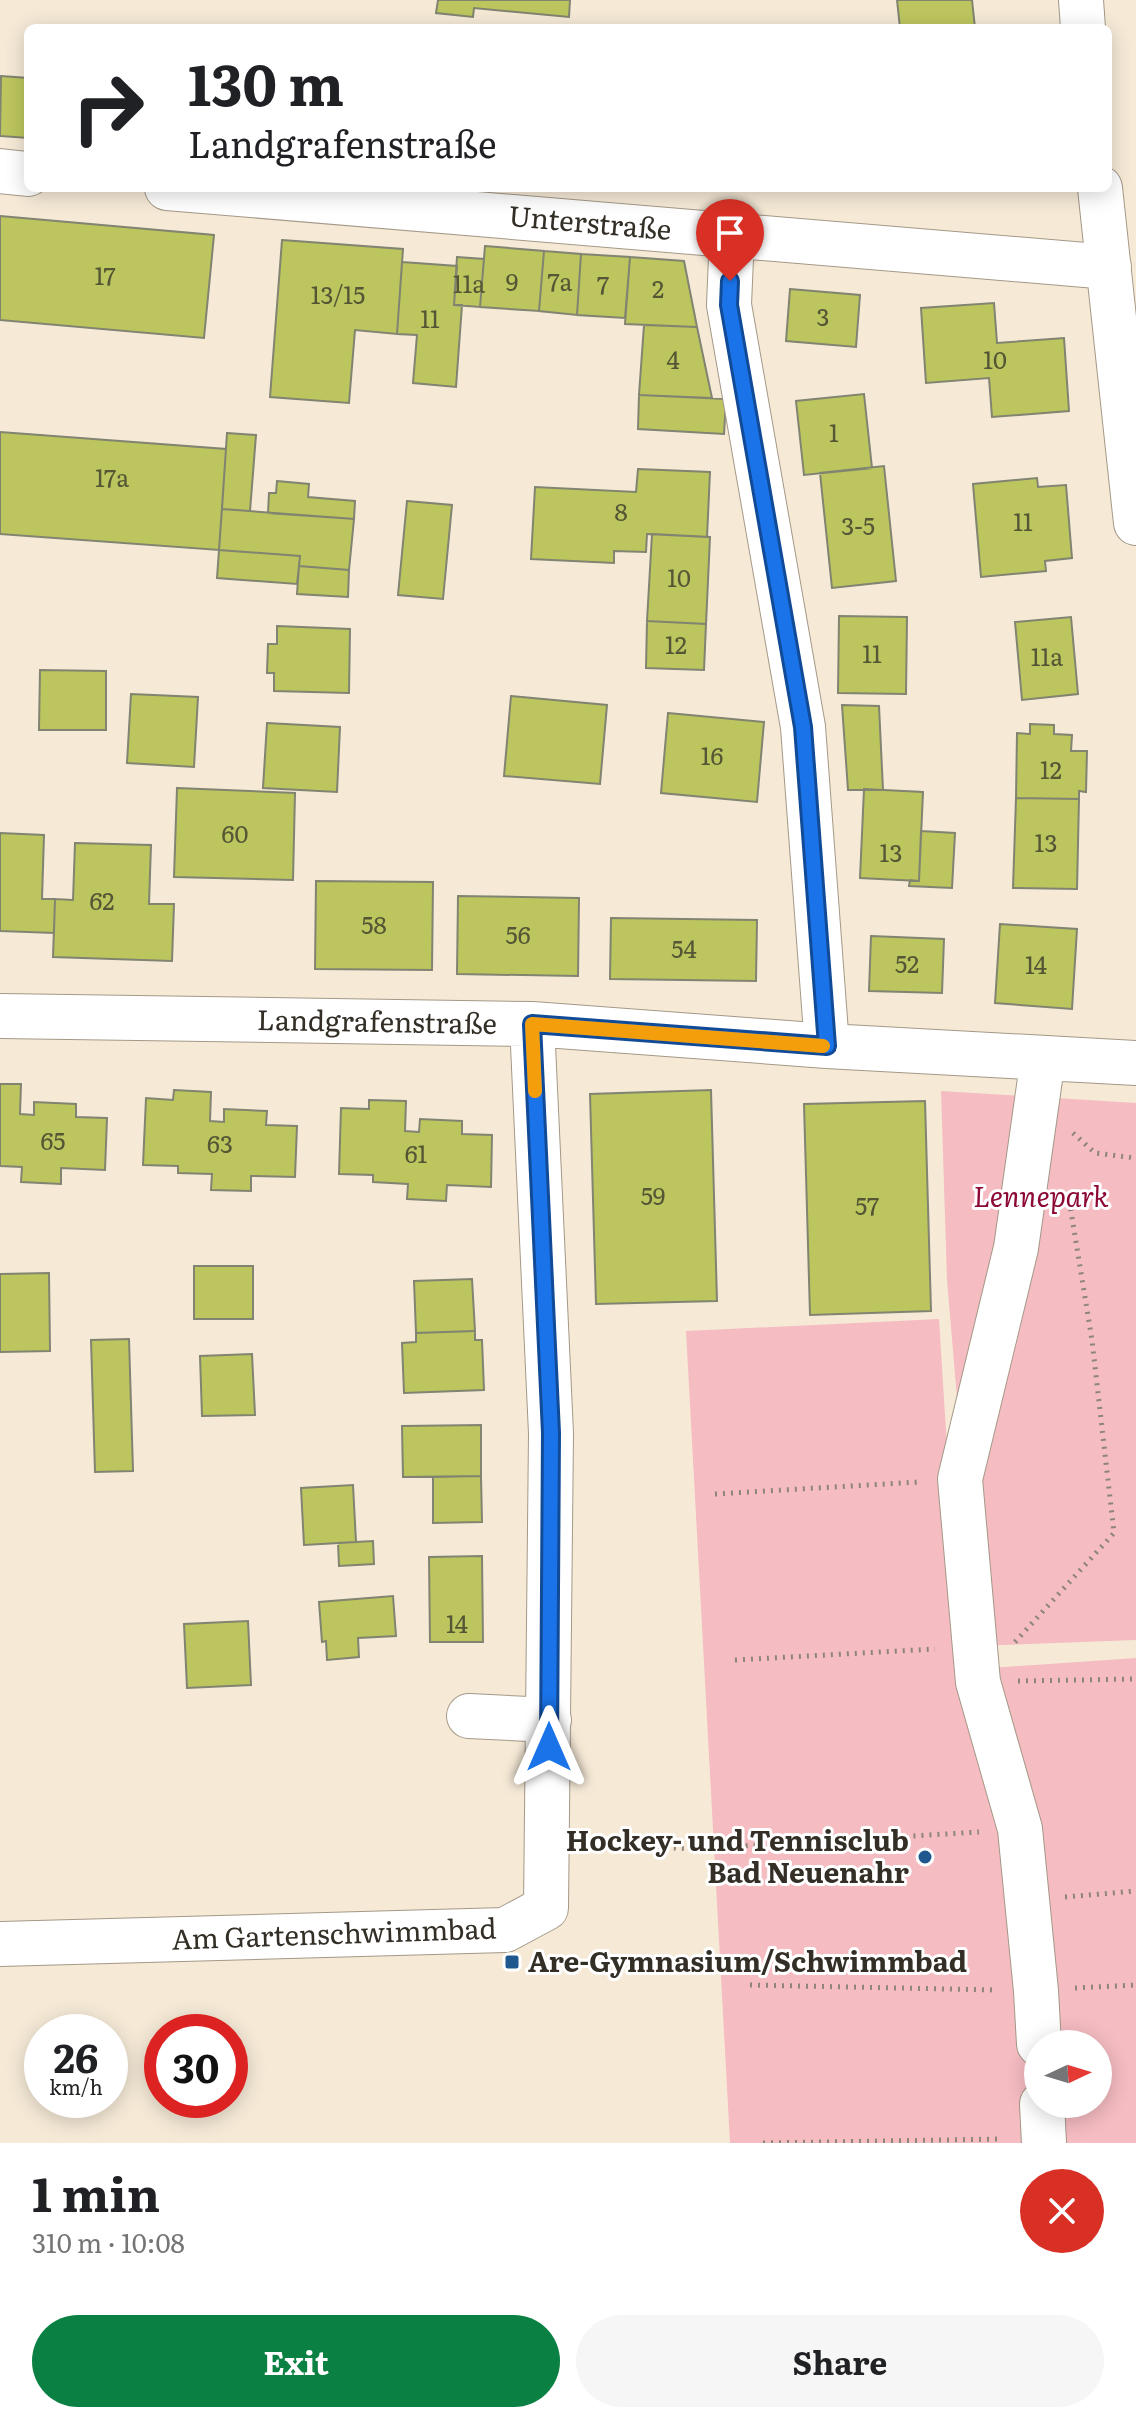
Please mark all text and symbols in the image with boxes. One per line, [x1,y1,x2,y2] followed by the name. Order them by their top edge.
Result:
[188,40,344,123] text: 130 m
[56,56,160,160] icon: right
[188,116,497,169] text: Landgrafenstraße
[507,193,673,249] street label: Unterstraße
[696,199,764,281] pin
[708,211,752,255] icon: arrive
[94,257,116,292] house number: 17
[506,263,518,298] house number: 9
[547,263,573,298] house number: 7a
[453,265,485,300] house number: 11a
[597,266,609,301] house number: 7
[652,270,664,305] house number: 2
[311,276,365,311] house number: 13/15
[816,298,830,333] house number: 3
[420,300,440,335] house number: 11
[666,341,680,376] house number: 4
[983,341,1007,376] house number: 10
[829,414,839,449] house number: 1
[95,459,129,494] house number: 17a
[614,493,628,528] house number: 8
[1013,503,1033,538] house number: 11
[841,507,875,542] house number: 3-5
[667,559,691,594] house number: 10
[665,626,687,661] house number: 12
[862,635,882,670] house number: 11
[1031,638,1063,673] house number: 11a
[701,737,723,772] house number: 16
[1040,751,1062,786] house number: 12
[222,815,249,850] house number: 60
[1035,824,1057,859] house number: 13
[880,834,902,869] house number: 13
[89,882,115,917] house number: 62
[361,906,387,941] house number: 58
[505,916,531,951] house number: 56
[671,930,697,965] house number: 54
[895,945,919,980] house number: 52
[1025,946,1047,981] house number: 14
[257,997,497,1043] street label: Landgrafenstraße
[40,1122,66,1157] house number: 65
[207,1125,233,1160] house number: 63
[405,1135,428,1170] house number: 61
[973,1174,1109,1216] park label: Lennepark
[641,1177,665,1212] house number: 59
[855,1187,879,1222] house number: 57
[446,1605,468,1640] house number: 14
[507,1705,591,1789] position arrow
[566,1818,909,1892] place label: Hockey- und Tennisclub Bad Neuenahr
[916,1848,934,1866] marker: Hockey- und Tennisclub Bad Neuenahr
[171,1905,497,1959] street label: Am Gartenschwimmbad
[528,1939,967,1981] place label: Are-Gymnasium/Schwimmbad
[503,1953,521,1971] marker: Are-Gymnasium/Schwimmbad
[144,2014,248,2118] speed limit sign: 30
[54,2026,98,2085] text: 26
[1024,2030,1112,2118] north arrow
[1024,2030,1112,2118] map controls
[49,2071,103,2101] text: km/h
[32,2156,160,2227] text: 1 min
[1020,2169,1104,2253] button: close
[32,2222,185,2261] text: 310 m · 10:08
[32,2315,560,2407] button: Exit
[576,2315,1104,2407] button: Share

